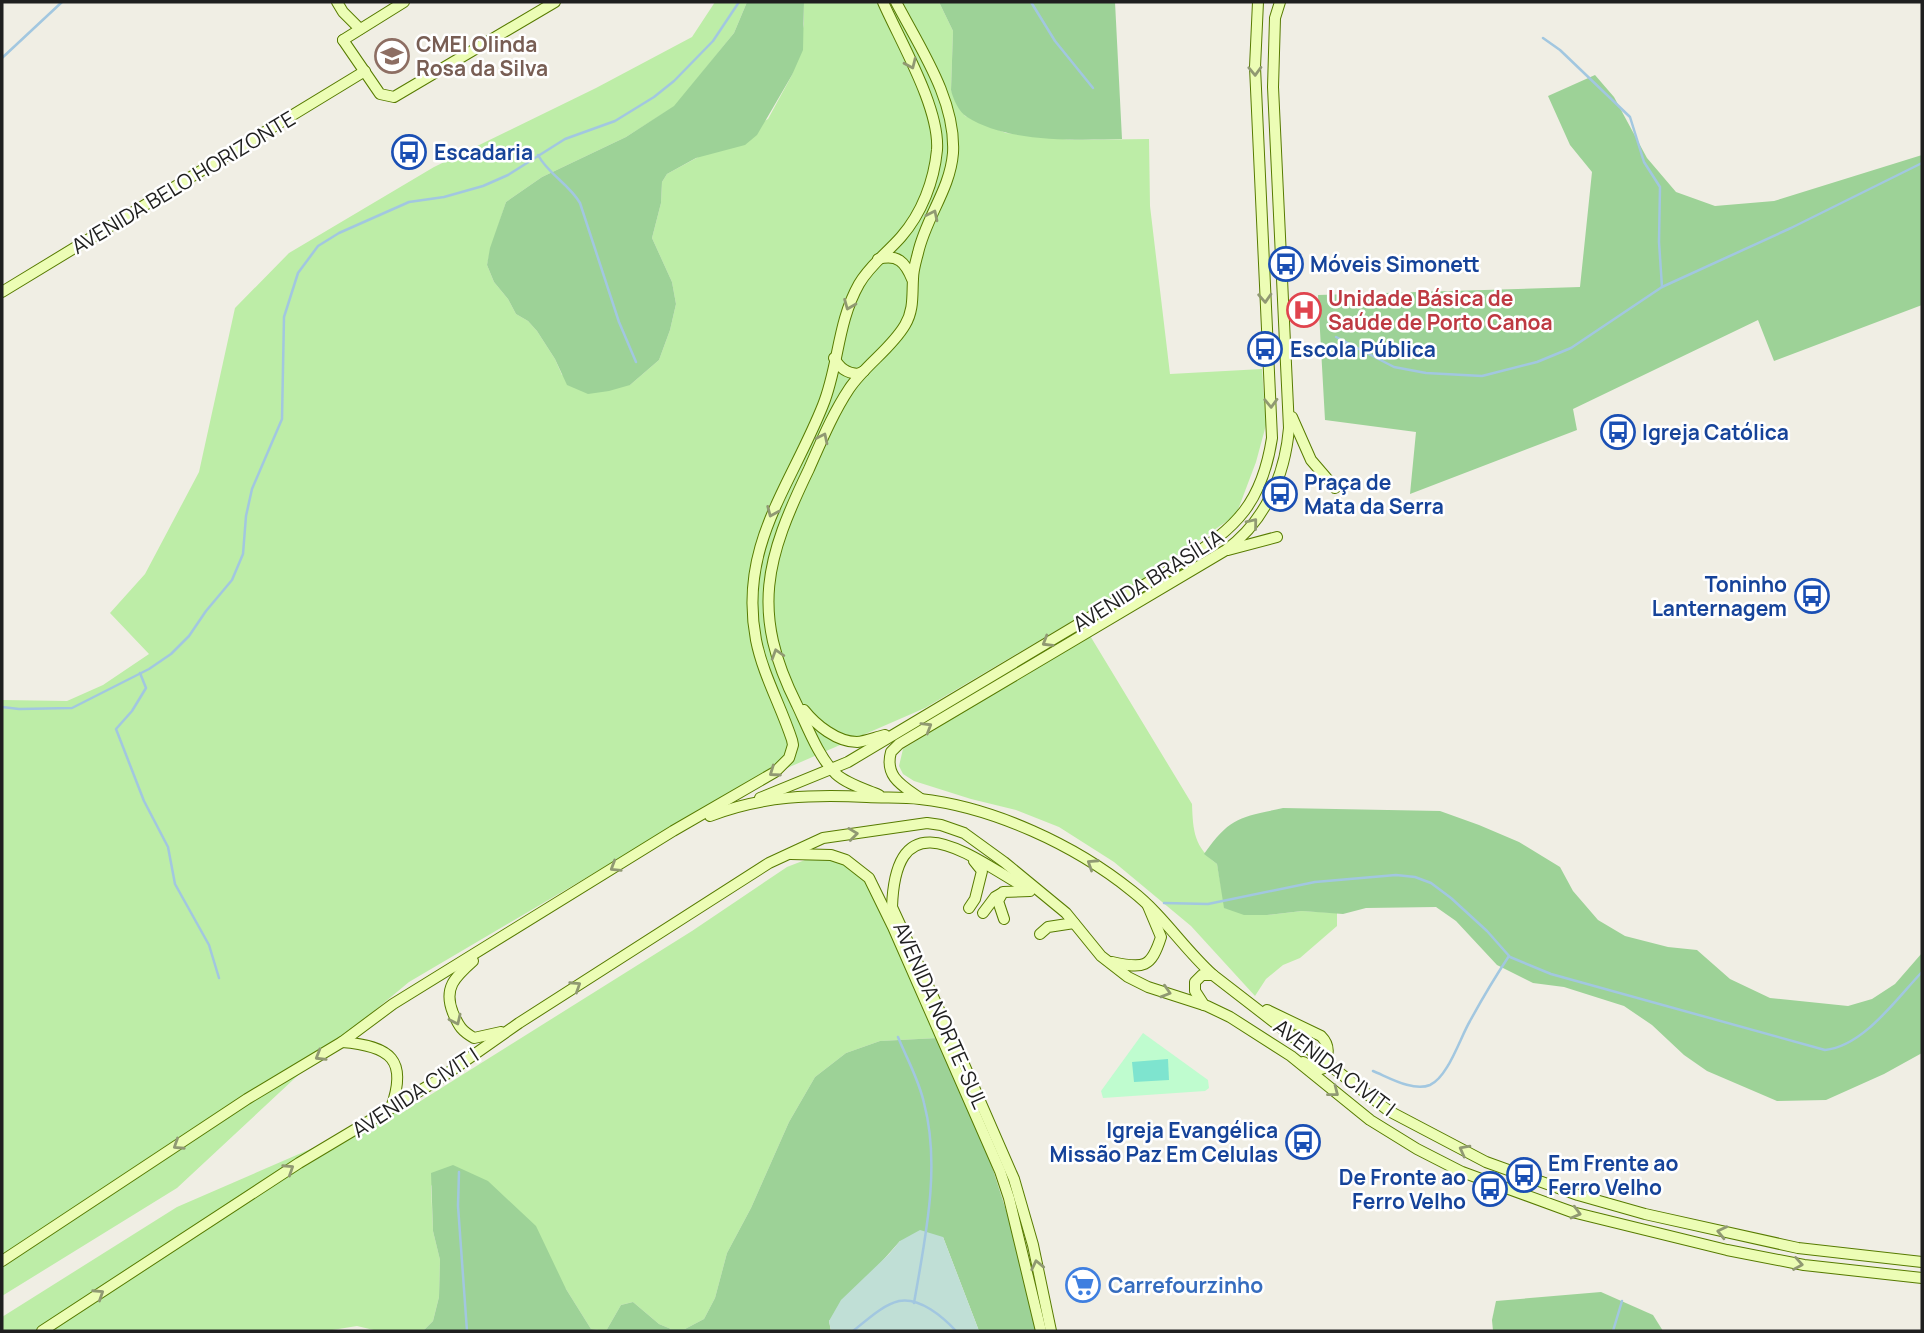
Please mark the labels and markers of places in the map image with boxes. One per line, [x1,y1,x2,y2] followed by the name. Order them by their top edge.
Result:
[416,30,548,82] place label: CMEI Olinda Rosa da Silva
[373,37,411,75] school or university icon: CMEI Olinda Rosa da Silva
[390,133,428,171] bus stop icon: Escadaria
[434,138,533,166] place label: Escadaria
[1267,245,1305,283] bus stop icon: Móveis Simonett
[1310,250,1480,278] place label: Móveis Simonett
[1328,284,1553,336] place label: Unidade Básica de Saúde de Porto Canoa
[1285,291,1323,329] hospital icon: Unidade Básica de Saúde de Porto Canoa
[1246,330,1284,368] bus stop icon: Escola Pública
[1290,335,1436,363] place label: Escola Pública
[1599,413,1637,451] bus stop icon: Igreja Católica
[1642,418,1789,446] place label: Igreja Católica
[1304,468,1444,520] place label: Praça de Mata da Serra
[1261,475,1299,513] bus stop icon: Praça de Mata da Serra
[1652,570,1787,622] place label: Toninho Lanternagem
[1793,577,1831,615] bus stop icon: Toninho Lanternagem
[1050,1116,1278,1168] place label: Igreja Evangélica Missão Paz Em Celulas
[1284,1123,1322,1161] bus stop icon: Igreja Evangélica Missão Paz Em Celulas
[1548,1149,1678,1201] place label: Em Frente ao Ferro Velho
[1505,1156,1543,1194] bus stop icon: Em Frente ao Ferro Velho
[1339,1163,1466,1215] place label: De Fronte ao Ferro Velho
[1471,1170,1509,1208] bus stop icon: De Fronte ao Ferro Velho
[1064,1266,1102,1304] supermarket icon: Carrefourzinho
[1108,1271,1263,1299] place label: Carrefourzinho

